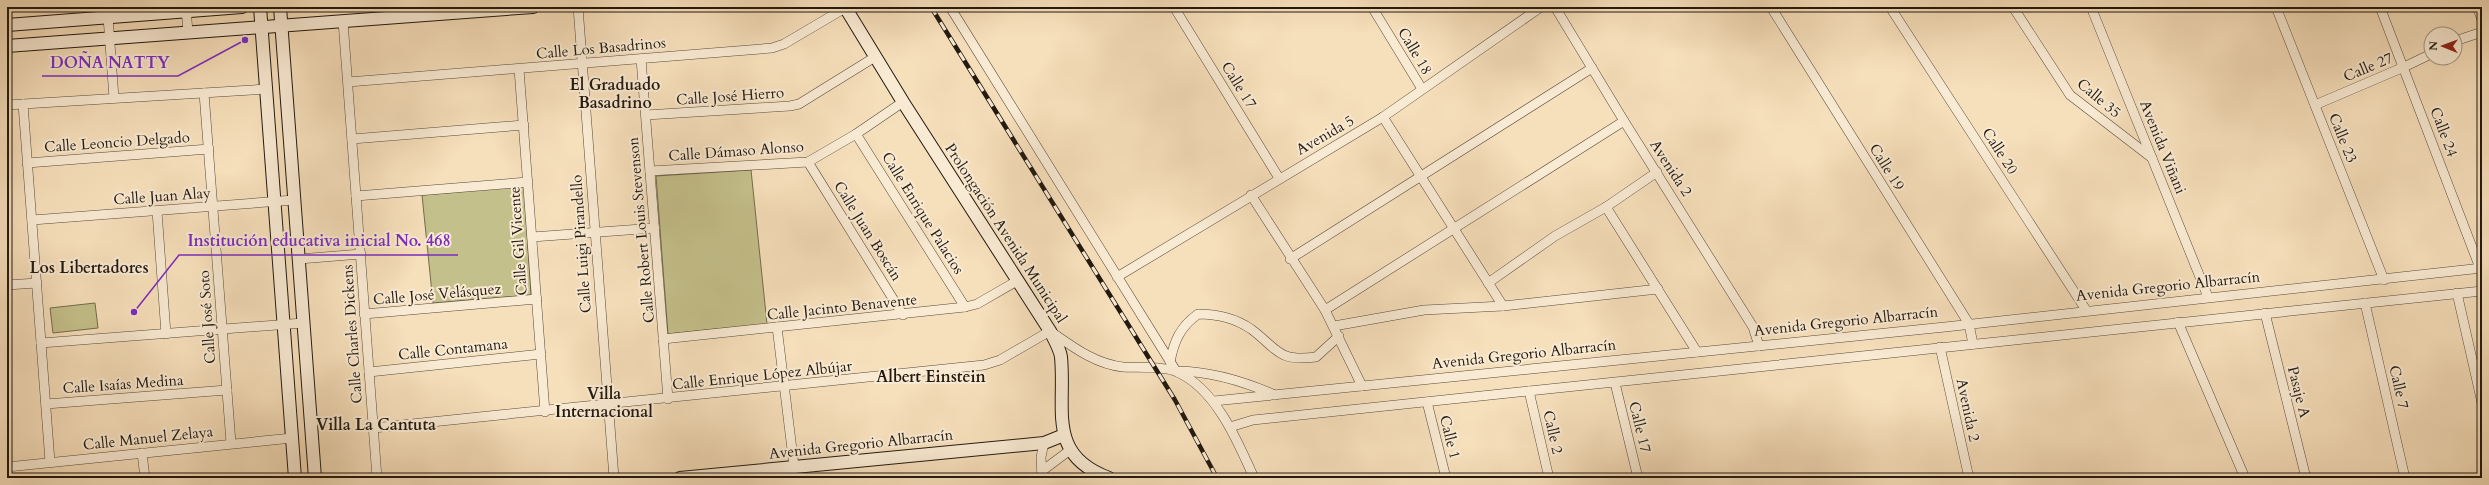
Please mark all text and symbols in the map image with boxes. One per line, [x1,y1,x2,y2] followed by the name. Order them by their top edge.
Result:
[1393,24,1437,78] street label: Calle 18
[2423,26,2463,66] north arrow
[535,32,667,64] street label: Calle Los Basadrinos
[2426,40,2441,51] text: N
[42,48,178,76] callout: DOÑA NATTY
[2340,48,2396,86] street label: Calle 27
[50,50,170,74] text: DOÑA NATTY
[1217,58,1261,113] street label: Calle 17
[570,74,660,114] district label: El Graduado Basadrino
[2073,74,2125,122] street label: Calle 35
[675,82,785,110] street label: Calle José Hierro
[2135,97,2191,197] street label: Avenida Viñani
[2425,104,2463,160] street label: Calle 24
[1292,110,1358,160] street label: Avenida 5
[2324,110,2362,166] street label: Calle 23
[1978,124,2023,178] street label: Calle 20
[44,127,190,157] street label: Calle Leoncio Delgado
[623,136,659,324] street label: Calle Robert Louis Stevenson
[668,136,804,166] street label: Calle Dámaso Alonso
[1645,136,1697,201] street label: Avenida 2
[940,139,1072,327] street label: Prolongación Avenida Municipal
[1865,140,1909,195] street label: Calle 19
[877,148,969,278] street label: Calle Enrique Palacios
[566,174,596,314] street label: Calle Luigi Pirandello
[829,177,907,285] street label: Calle Juan Boscán
[113,183,211,209] street label: Calle Juan Alay
[504,186,532,296] street label: Calle Gil Vicente
[179,227,458,255] callout: Institución educativa inicial No. 468
[187,230,451,252] text: Institución educativa inicial No. 468
[29,257,149,279] district label: Los Libertadores
[337,264,367,404] street label: Calle Charles Dickens
[2075,266,2261,306] street label: Avenida Gregorio Albarracín
[194,269,220,365] street label: Calle José Soto
[372,278,502,310] street label: Calle José Velásquez
[766,289,918,325] street label: Calle Jacinto Benavente
[1753,301,1939,341] street label: Avenida Gregorio Albarracín
[397,333,509,365] street label: Calle Contamana
[1431,334,1617,374] street label: Avenida Gregorio Albarracín
[671,356,853,394] street label: Calle Enrique López Albújar
[2384,363,2414,411] street label: Calle 7
[2283,364,2315,420] street label: Pasaje A
[876,366,986,388] district label: Albert Einstein
[62,370,185,398] street label: Calle Isaías Medina
[1952,377,1984,444] street label: Avenida 2
[555,383,653,423] district label: Villa Internacional
[1624,399,1656,455] street label: Calle 17
[1538,408,1568,456] street label: Calle 2
[1435,413,1465,461] street label: Calle 1
[316,414,436,436] district label: Villa La Cantuta
[82,421,215,455] street label: Calle Manuel Zelaya
[768,424,954,464] street label: Avenida Gregorio Albarracín

